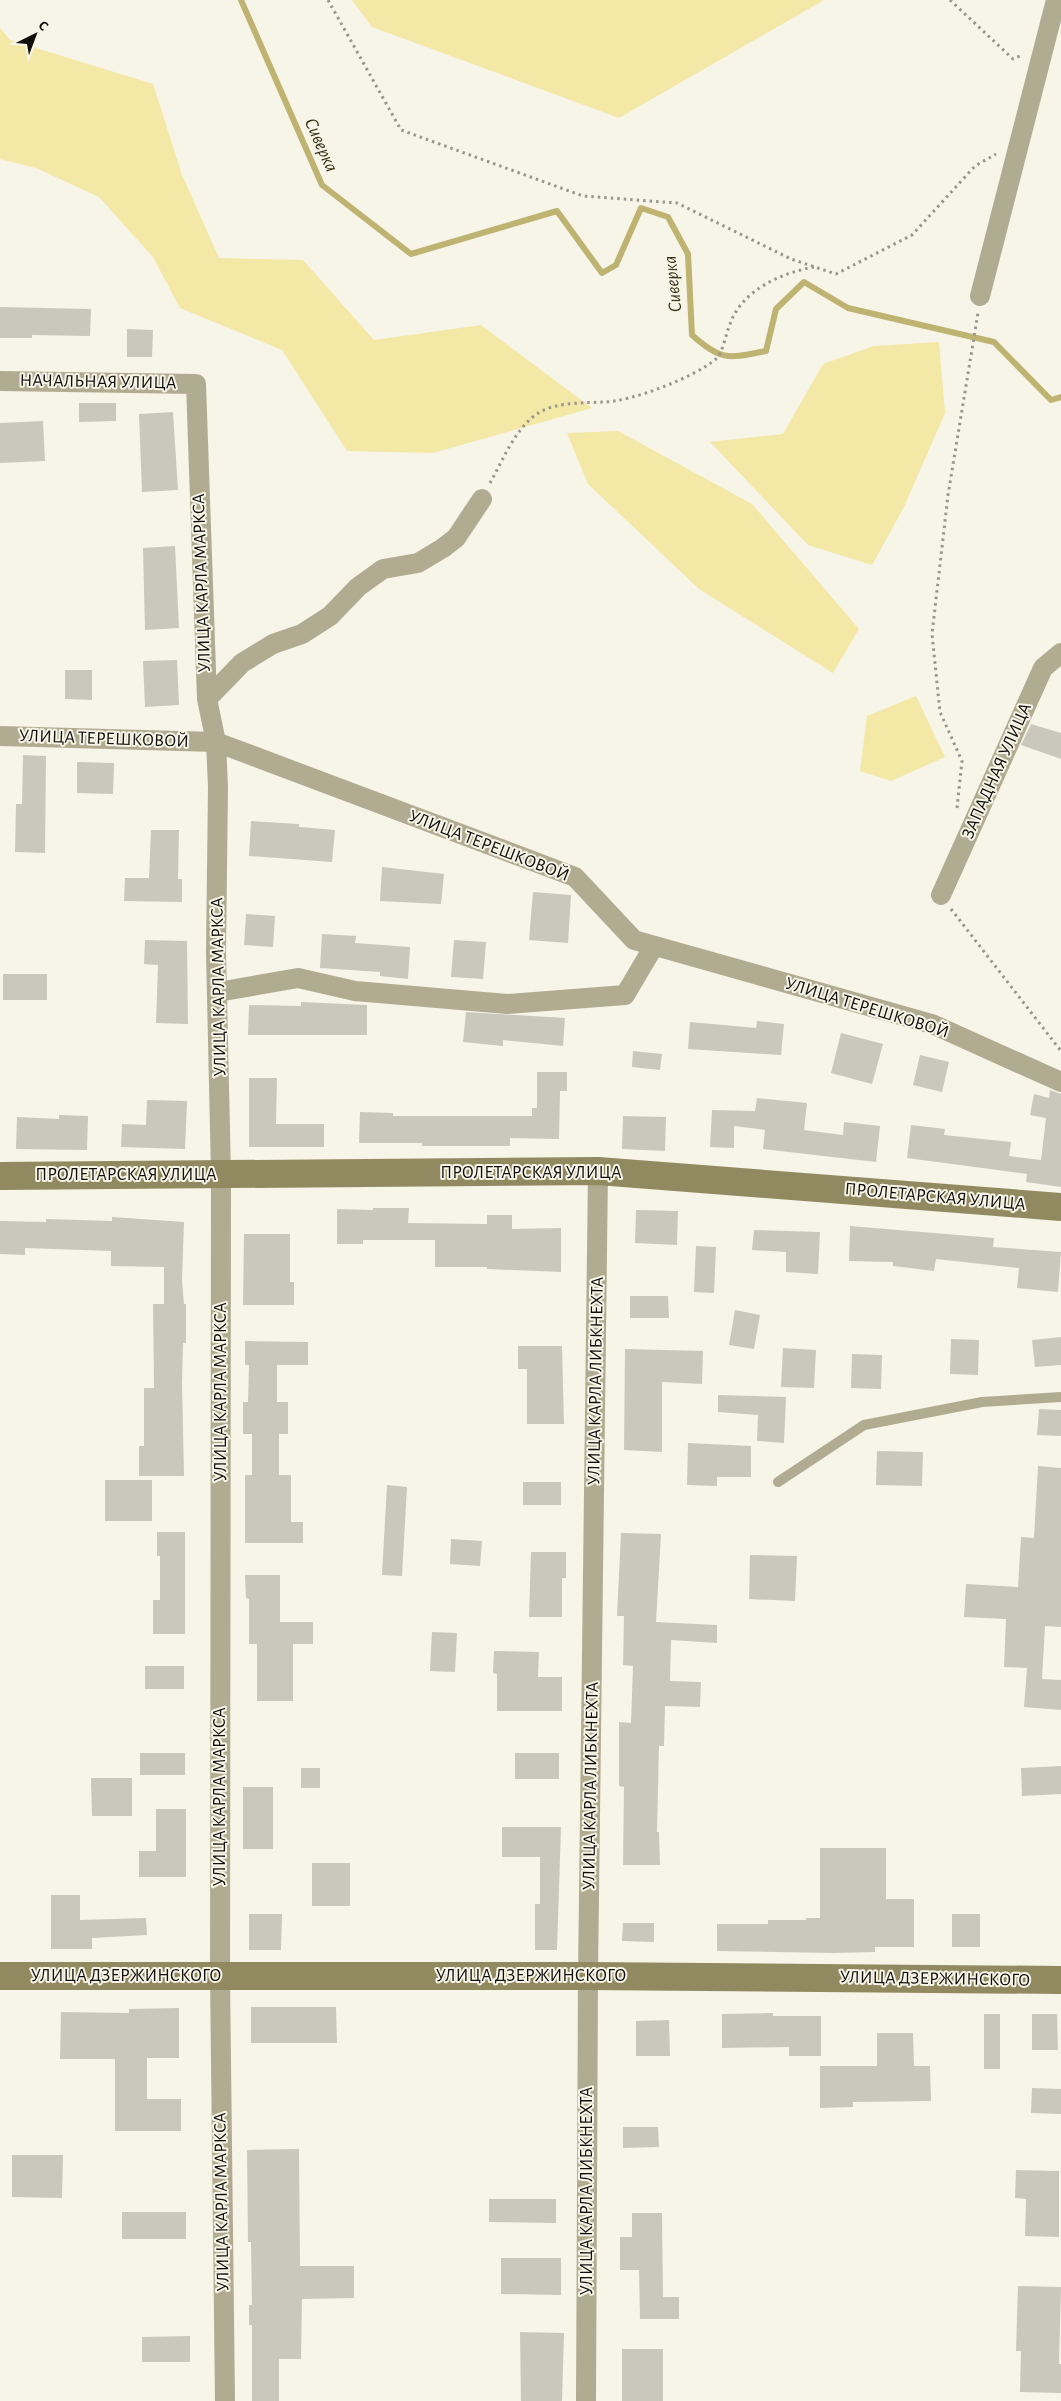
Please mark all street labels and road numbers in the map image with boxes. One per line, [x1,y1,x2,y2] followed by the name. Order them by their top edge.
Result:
[19,372,177,392] street label: НАЧАЛЬНАЯ УЛИЦА
[190,493,214,673] street label: УЛИЦА КАРЛА МАРКСА
[959,700,1035,842] street label: ЗАПАДНАЯ УЛИЦА
[19,725,189,751] street label: УЛИЦА ТЕРЕШКОВОЙ
[406,805,572,885] street label: УЛИЦА ТЕРЕШКОВОЙ
[208,897,230,1077] street label: УЛИЦА КАРЛА МАРКСА
[783,973,952,1041] street label: УЛИЦА ТЕРЕШКОВОЙ
[440,1164,622,1182] street label: ПРОЛЕТАРСКАЯ УЛИЦА
[35,1166,217,1184] street label: ПРОЛЕТАРСКАЯ УЛИЦА
[844,1180,1027,1214] street label: ПРОЛЕТАРСКАЯ УЛИЦА
[585,1276,607,1485] street label: УЛИЦА КАРЛА ЛИБКНЕХТА
[212,1302,230,1482] street label: УЛИЦА КАРЛА МАРКСА
[580,1681,602,1890] street label: УЛИЦА КАРЛА ЛИБКНЕХТА
[211,1707,229,1887] street label: УЛИЦА КАРЛА МАРКСА
[31,1967,221,1985] street label: УЛИЦА ДЗЕРЖИНСКОГО
[436,1967,626,1985] street label: УЛИЦА ДЗЕРЖИНСКОГО
[840,1968,1030,1990] street label: УЛИЦА ДЗЕРЖИНСКОГО
[578,2086,596,2295] street label: УЛИЦА КАРЛА ЛИБКНЕХТА
[211,2112,233,2292] street label: УЛИЦА КАРЛА МАРКСА

